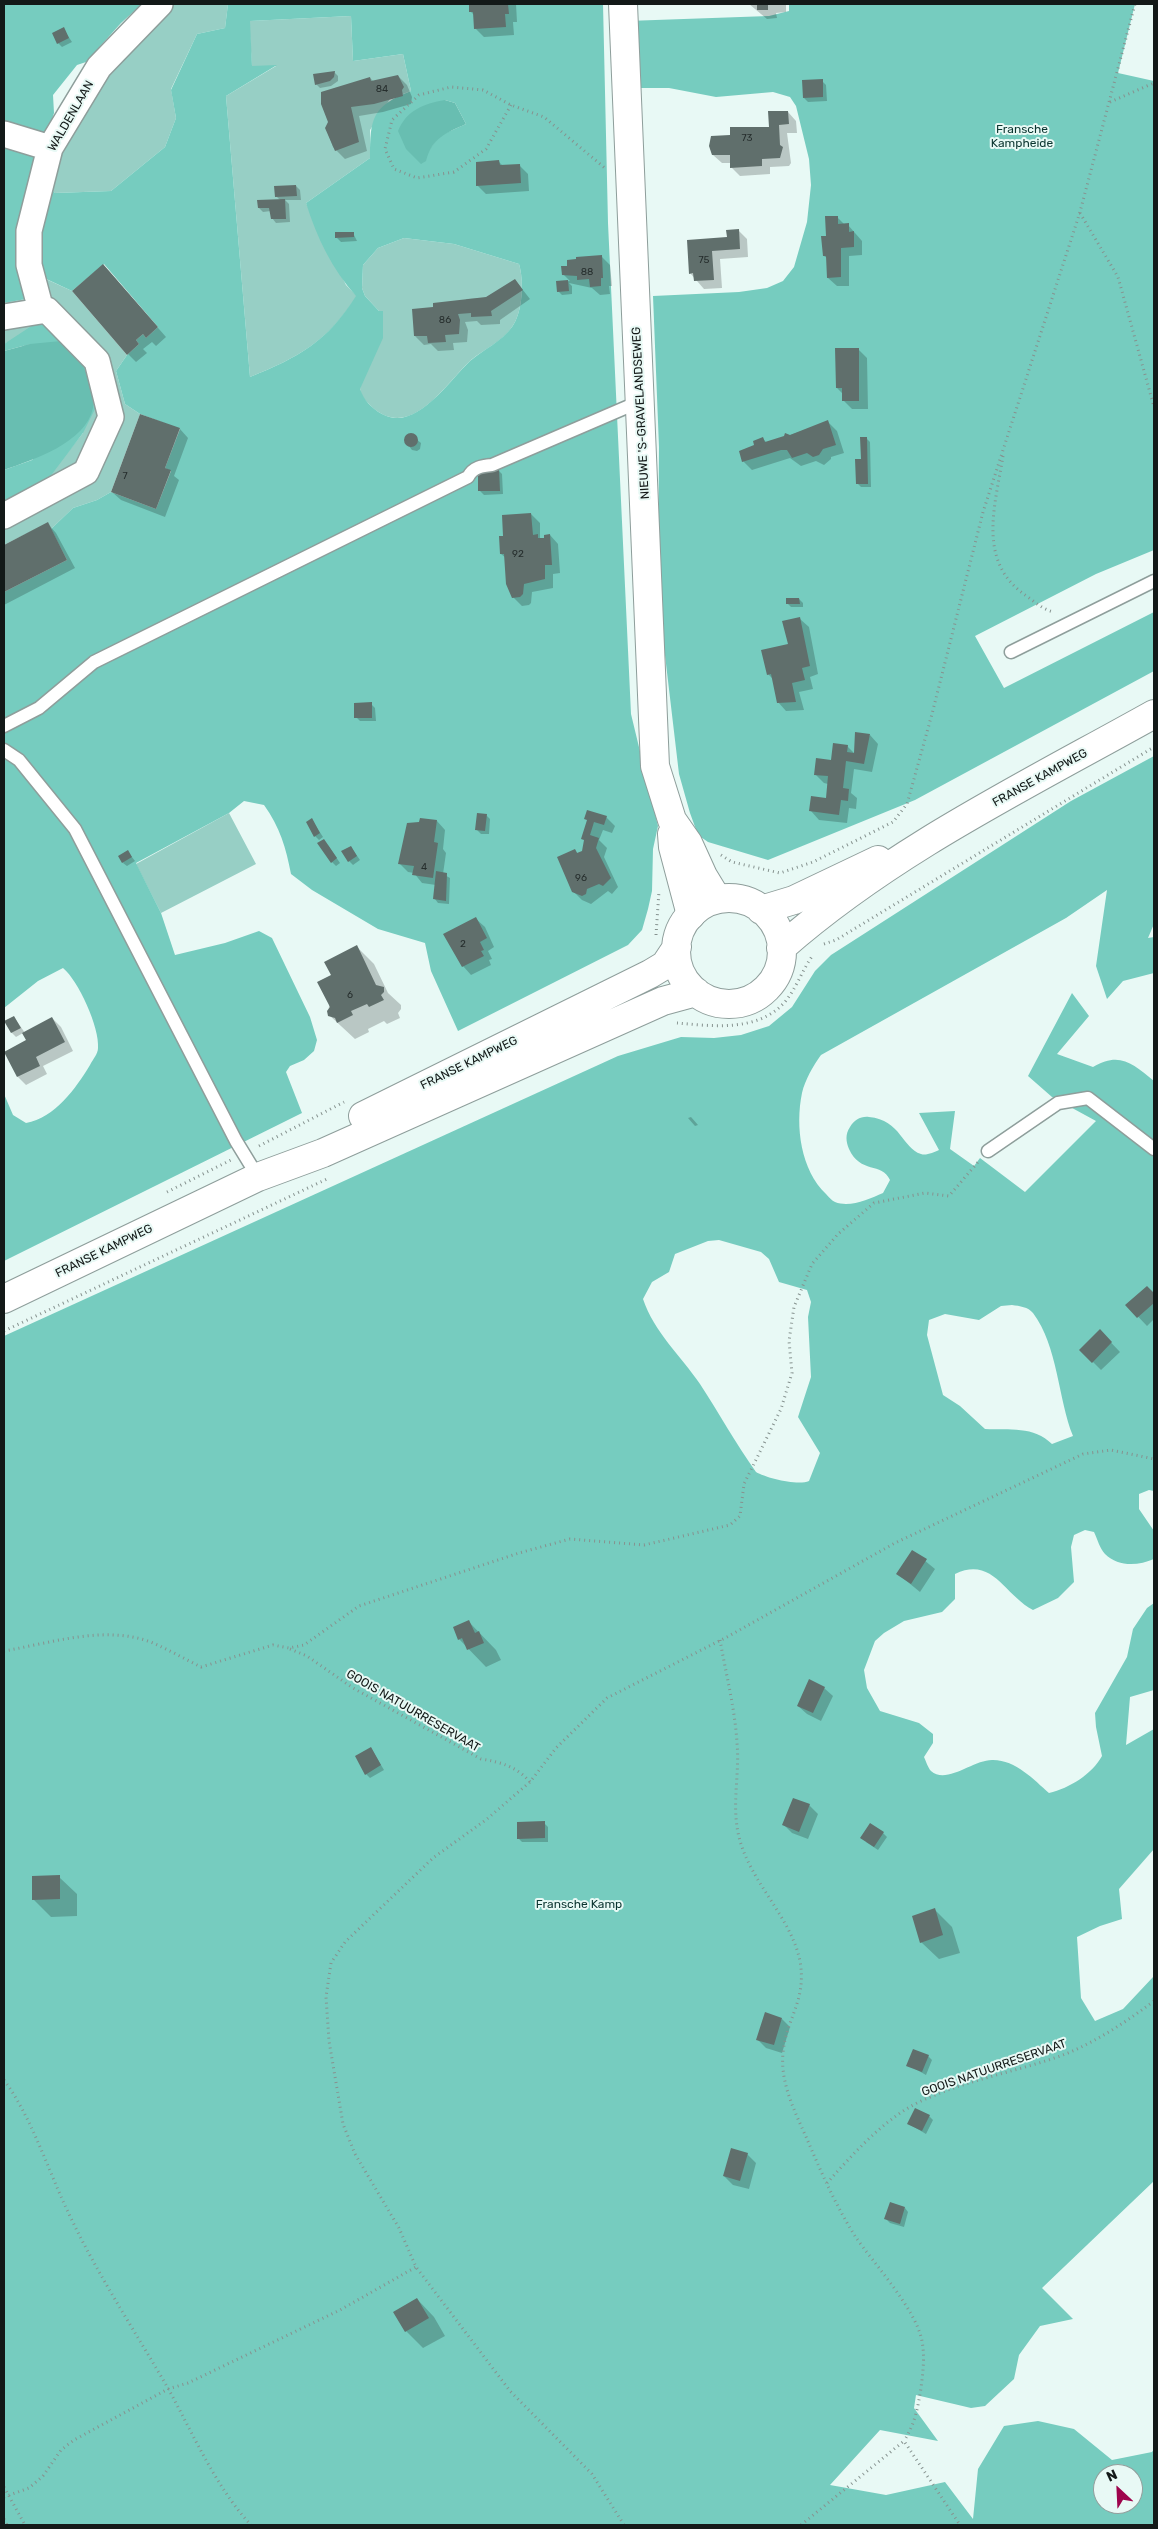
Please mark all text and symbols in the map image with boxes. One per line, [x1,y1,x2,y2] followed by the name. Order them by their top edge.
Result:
[45,78,97,154] street label: WALDENLAAN
[376,83,388,95] house number: 84
[991,123,1053,151] park label: Fransche Kampheide
[741,132,753,144] house number: 73
[698,254,710,266] house number: 75
[581,266,593,278] house number: 88
[439,314,451,326] house number: 86
[629,326,653,500] street label: NIEUWE 'S-GRAVELANDSEWEG
[122,470,128,482] house number: 7
[512,548,524,560] house number: 92
[990,746,1090,810] street label: FRANSE KAMPWEG
[421,861,427,873] house number: 4
[575,872,587,884] house number: 96
[460,938,466,950] house number: 2
[347,989,353,1001] house number: 6
[418,1033,520,1093] street label: FRANSE KAMPWEG
[53,1221,155,1281] street label: FRANSE KAMPWEG
[344,1667,482,1755] street label: GOOIS NATUURRESERVAAT
[536,1898,622,1912] park label: Fransche Kamp
[920,2036,1068,2100] street label: GOOIS NATUURRESERVAAT
[1093,2464,1143,2514] north arrow
[1104,2466,1120,2486] text: N

